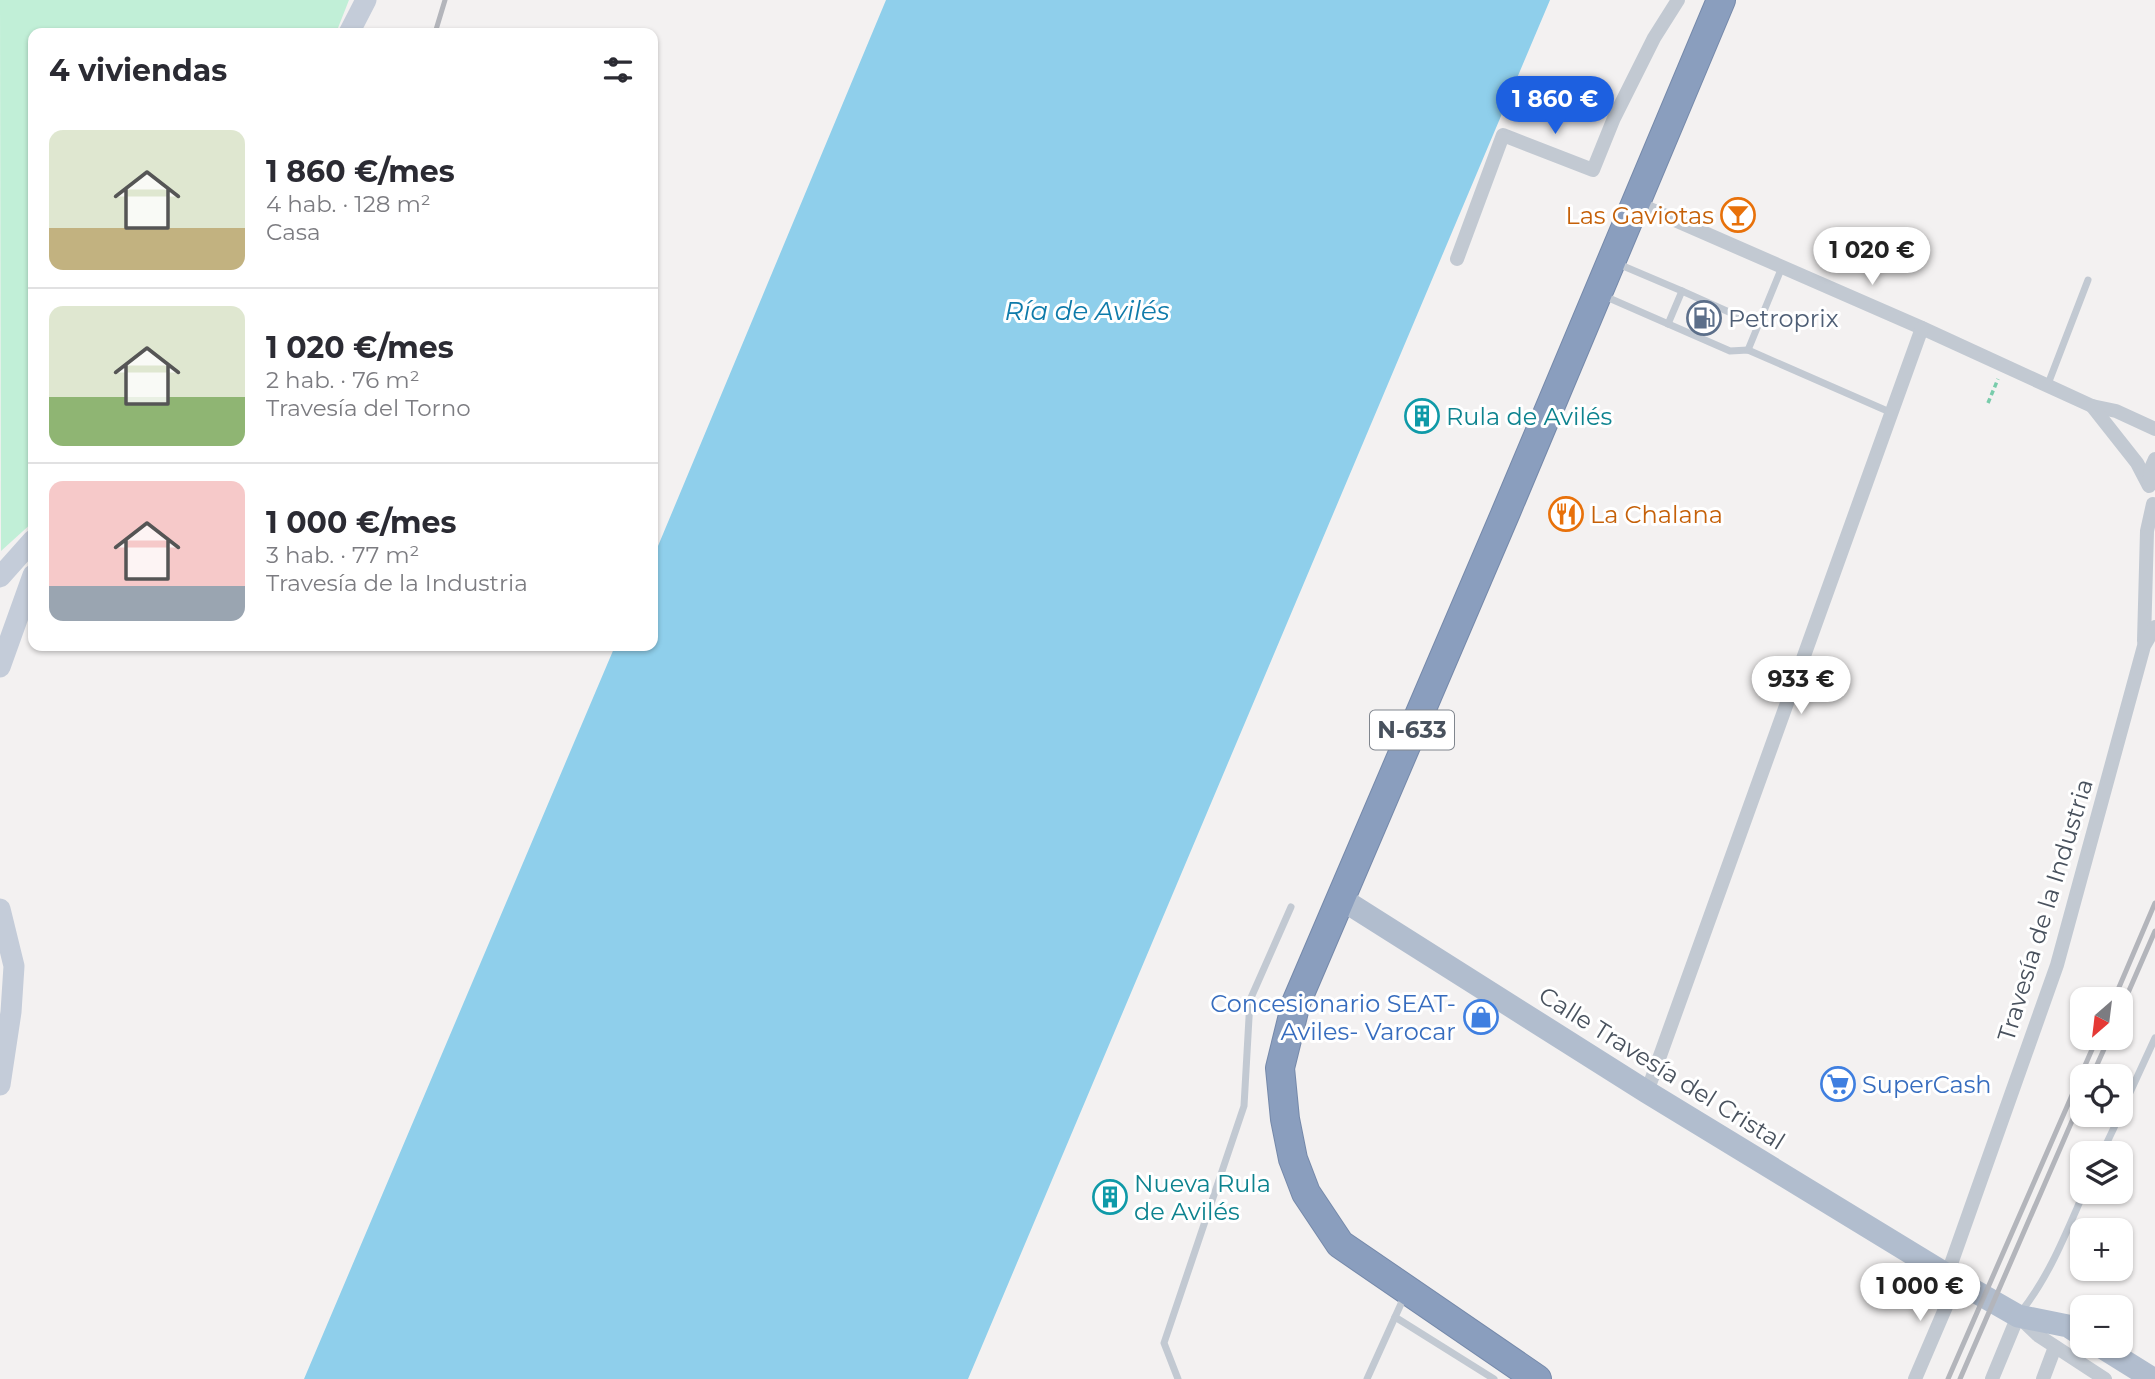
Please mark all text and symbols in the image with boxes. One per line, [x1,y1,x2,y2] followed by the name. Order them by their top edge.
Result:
[599,51,637,89] icon: filters
[49,52,227,89] text: 4 viviendas
[1490,76,1620,136] pin: 1 860 €
[1512,85,1598,113] text: 1 860 €
[266,153,455,190] text: 1 860 €/mes
[105,158,189,242] icon: home
[266,190,431,218] text: 4 hab. · 128 m²
[1719,196,1757,234] bar icon: Las Gaviotas
[1566,201,1714,230] place label: Las Gaviotas
[266,218,321,246] text: Casa
[1807,228,1937,287] pin: 1 020 €
[1829,236,1915,264] text: 1 020 €
[1005,295,1170,327] water label: Ría de Avilés
[1685,299,1723,337] fuel station icon: Petroprix
[1728,304,1839,333] place label: Petroprix
[266,329,454,366] text: 1 020 €/mes
[105,334,189,418] icon: home
[266,366,420,394] text: 2 hab. · 76 m²
[266,394,471,422] text: Travesía del Torno
[1403,397,1441,435] building icon: Rula de Avilés
[1446,402,1612,431] place label: Rula de Avilés
[1547,495,1585,533] restaurant icon: La Chalana
[1590,500,1723,529] place label: La Chalana
[266,504,456,541] text: 1 000 €/mes
[105,509,189,593] icon: home
[266,541,420,569] text: 3 hab. · 77 m²
[266,569,528,597] text: Travesía de la Industria
[1752,656,1850,716] pin: 933 €
[1768,665,1834,693] text: 933 €
[1370,710,1454,750] road number: N-633
[1991,775,2099,1045] street label: Travesía de la Industria
[1534,980,1790,1156] street label: Calle Travesía del Cristal
[2070,987,2133,1050] north arrow
[2070,987,2133,1358] map controls
[1210,989,1456,1046] place label: Concesionario SEAT- Aviles- Varocar
[1462,998,1500,1036] shop icon: Concesionario SEAT- Aviles- Varocar
[2070,1064,2133,1127] button: locate
[1819,1065,1857,1103] supermarket icon: SuperCash
[1862,1070,1992,1099] place label: SuperCash
[2070,1141,2133,1204] button: layers
[1134,1169,1271,1226] place label: Nueva Rula de Avilés
[1091,1178,1129,1216] building icon: Nueva Rula de Avilés
[2070,1218,2133,1281] button: +
[1855,1264,1985,1323] pin: 1 000 €
[1876,1272,1964,1300] text: 1 000 €
[2070,1295,2133,1358] button: −

